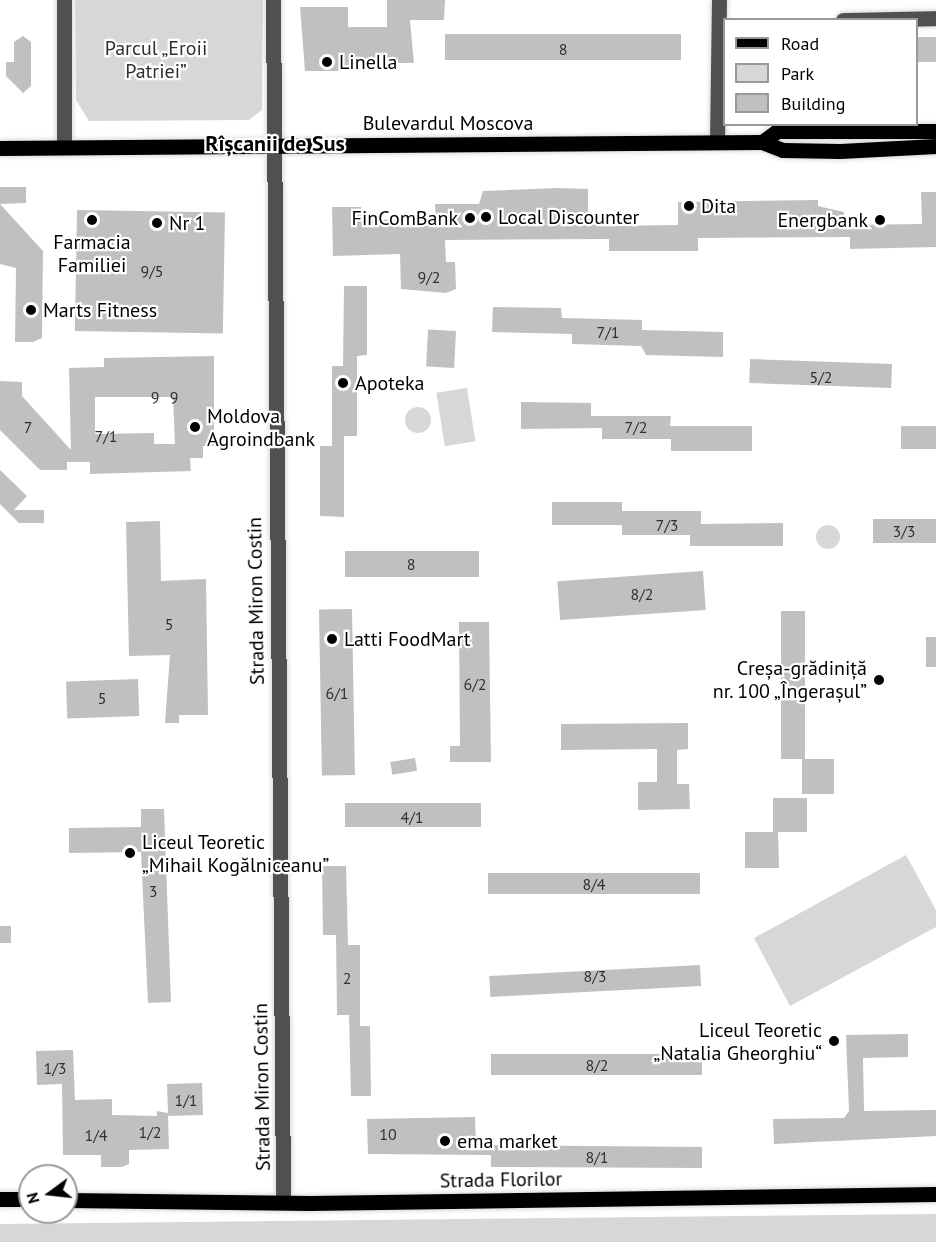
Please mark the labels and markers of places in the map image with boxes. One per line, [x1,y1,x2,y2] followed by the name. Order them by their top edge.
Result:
[339,50,397,74] place label: Linella
[320,55,334,69] marker: Linella
[701,194,736,218] place label: Dita
[682,199,696,213] marker: Dita
[498,205,639,229] place label: Local Discounter
[352,206,458,230] place label: FinComBank
[777,208,868,232] place label: Energbank
[479,210,493,224] marker: Local Discounter
[169,211,205,235] place label: Nr 1
[463,211,477,225] marker: FinComBank
[85,213,99,227] marker: Farmacia Familiei
[873,213,887,227] marker: Energbank
[150,216,164,230] marker: Nr 1
[53,230,131,277] place label: Farmacia Familiei
[43,298,157,322] place label: Marts Fitness
[24,303,38,317] marker: Marts Fitness
[355,371,424,395] place label: Apoteka
[336,376,350,390] marker: Apoteka
[207,404,315,451] place label: Moldova Agroindbank
[188,420,202,434] marker: Moldova Agroindbank
[344,627,471,651] place label: Latti FoodMart
[325,632,339,646] marker: Latti FoodMart
[710,656,867,703] place label: Creșa-grădiniță nr. 100 „Îngerașul”
[872,673,886,687] marker: Creșa-grădiniță nr. 100 „Îngerașul”
[142,830,329,877] place label: Liceul Teoretic „Mihail Kogălniceanu”
[123,846,137,860] marker: Liceul Teoretic „Mihail Kogălniceanu”
[653,1018,822,1065] place label: Liceul Teoretic „Natalia Gheorghiu“
[827,1034,841,1048] marker: Liceul Teoretic „Natalia Gheorghiu“
[457,1129,558,1153] place label: ema market
[438,1134,452,1148] marker: ema market

